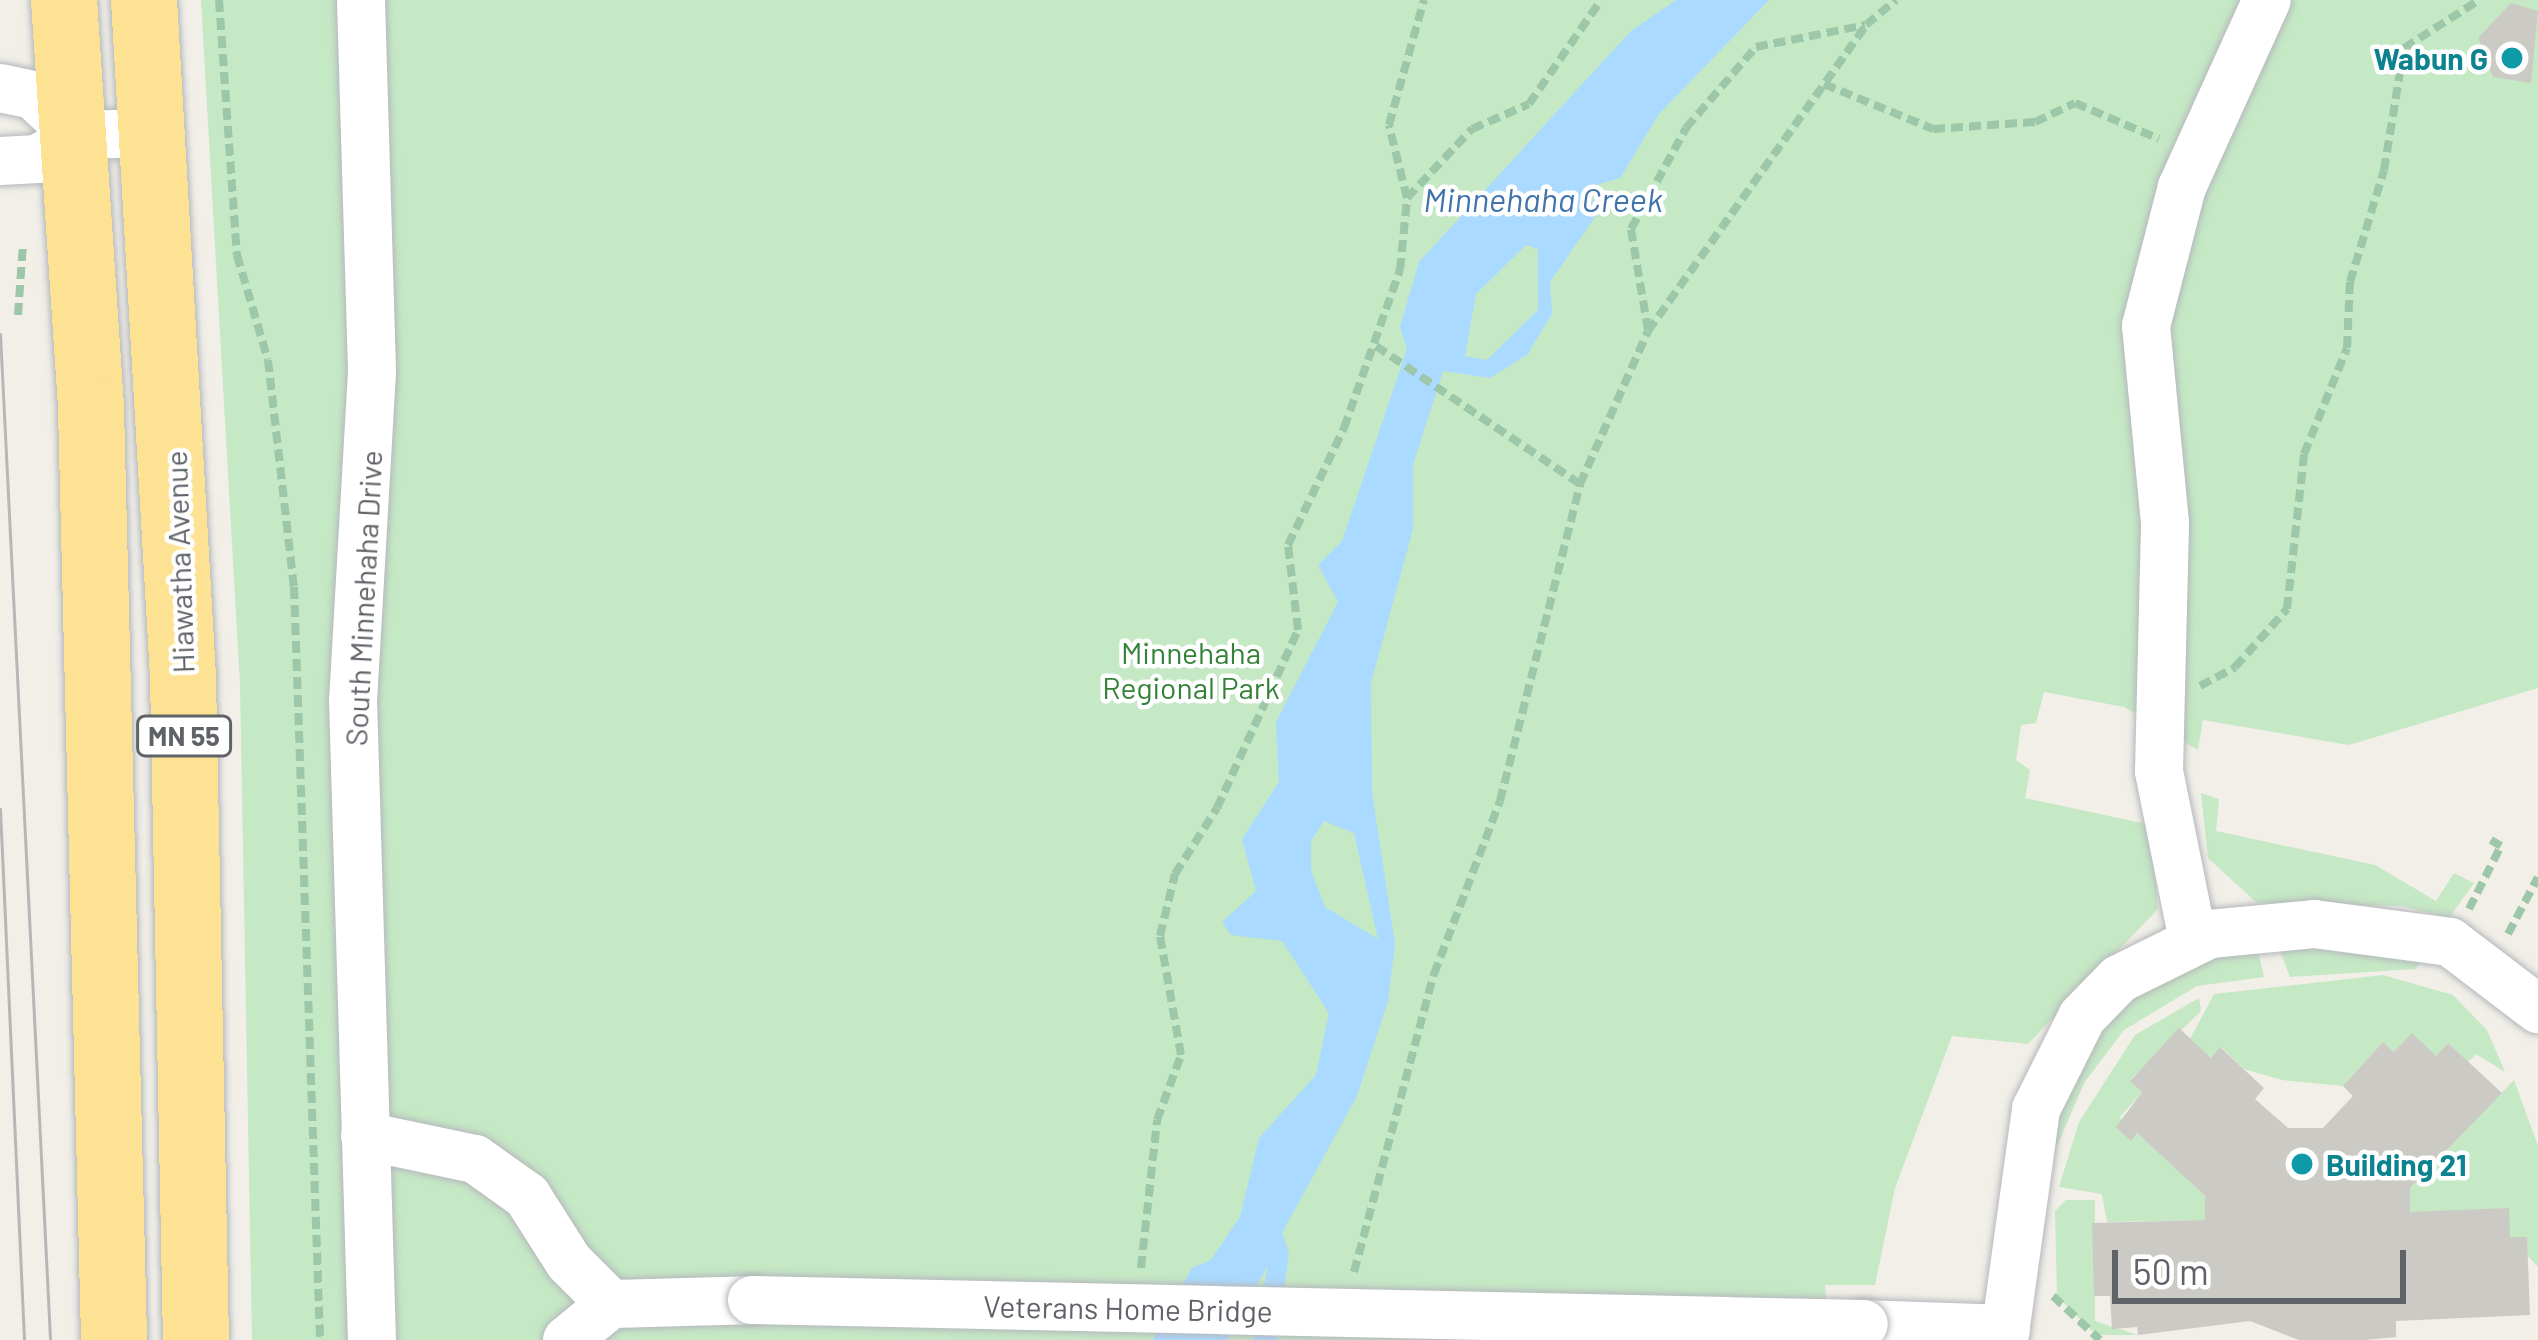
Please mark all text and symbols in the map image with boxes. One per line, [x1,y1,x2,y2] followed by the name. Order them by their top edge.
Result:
[2374,40,2488,76] place label: Wabun G
[2499,45,2525,71] marker: Wabun G
[1423,180,1663,220] water label: Minnehaha Creek
[337,449,389,747] street label: South Minnehaha Drive
[157,450,201,674] street label: Hiawatha Avenue
[1102,634,1280,704] park label: Minnehaha Regional Park
[136,715,232,757] road number: MN 55
[2326,1146,2467,1182] place label: Building 21
[2289,1151,2315,1177] marker: Building 21
[2118,1226,2412,1300] scale bar
[2133,1249,2209,1292] text: 50 m
[983,1287,1273,1329] street label: Veterans Home Bridge

